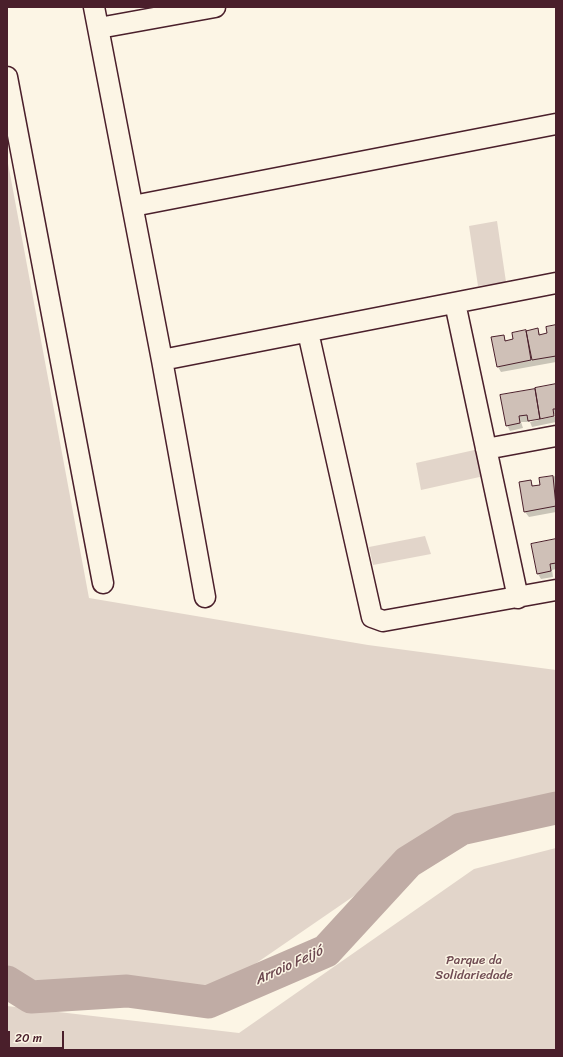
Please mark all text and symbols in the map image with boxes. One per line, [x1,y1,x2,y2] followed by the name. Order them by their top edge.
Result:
[253,943,325,989] water label: Arroio Feijó
[435,953,513,984] park label: Parque da Solidariedade
[10,1023,66,1049] scale bar
[15,1027,42,1049] text: 20 m

